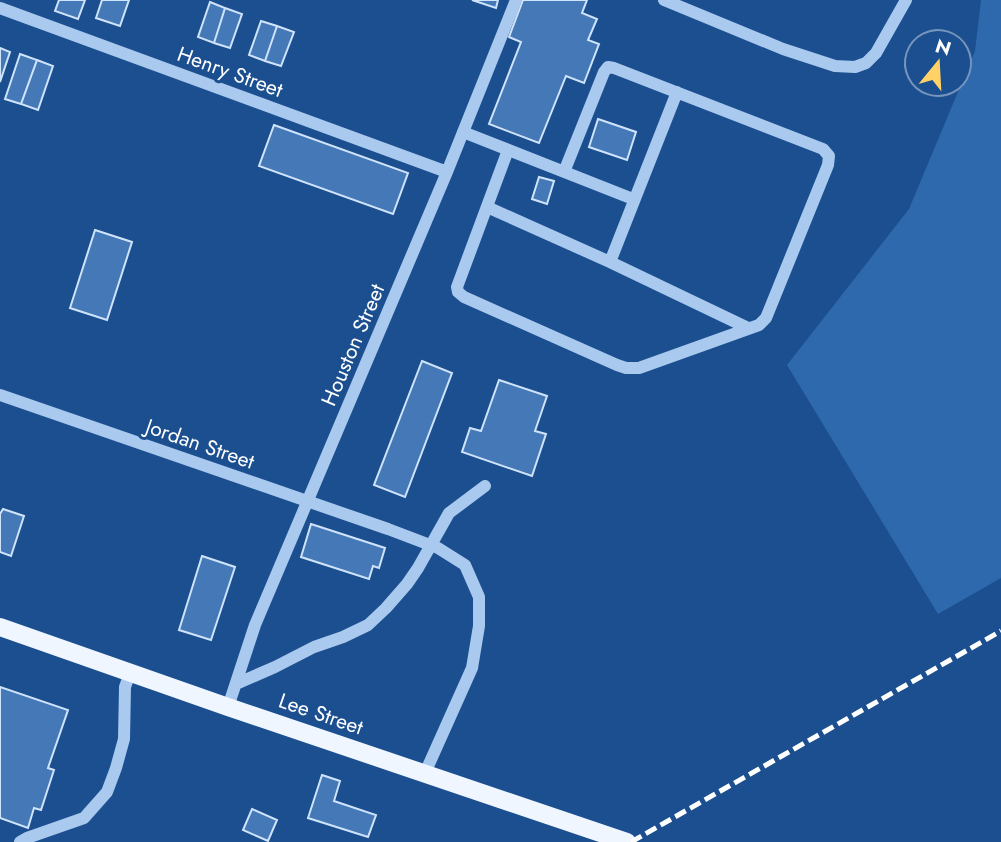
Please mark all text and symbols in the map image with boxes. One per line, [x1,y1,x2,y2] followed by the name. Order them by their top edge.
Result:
[903,28,973,98] north arrow
[932,32,954,62] text: N
[173,39,287,105] street label: Henry Street
[314,279,392,411] street label: Houston Street
[139,410,258,477] street label: Jordan Street
[275,686,367,742] street label: Lee Street

